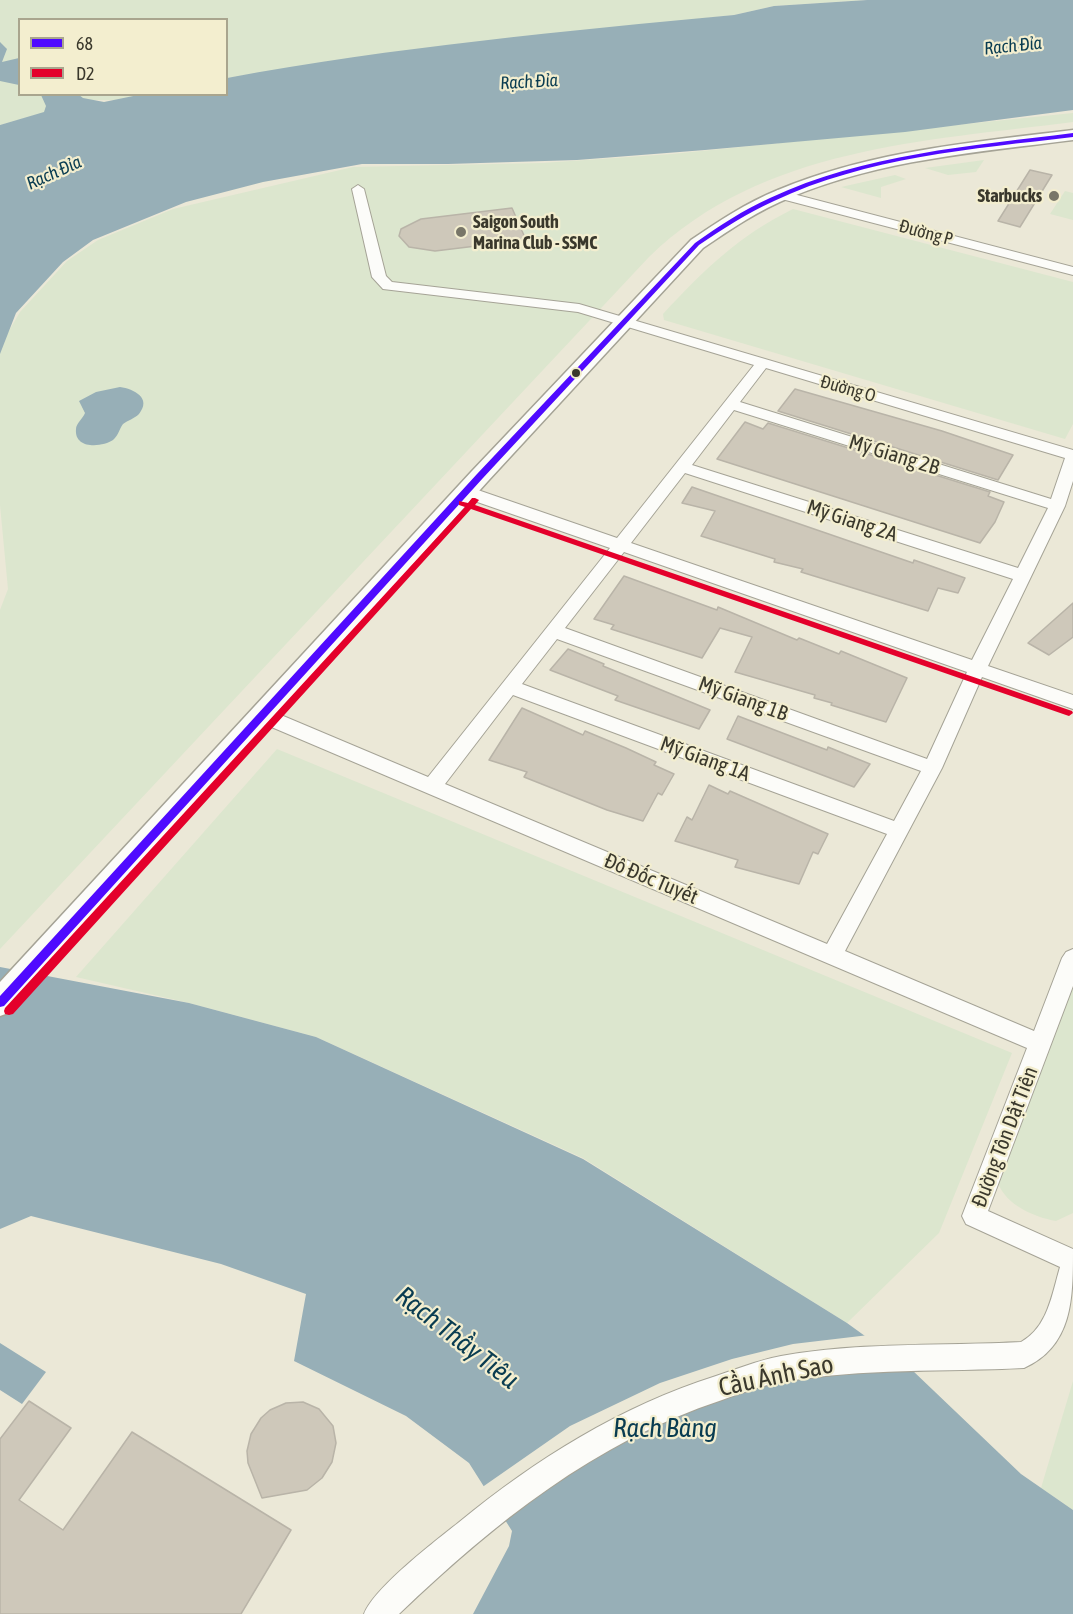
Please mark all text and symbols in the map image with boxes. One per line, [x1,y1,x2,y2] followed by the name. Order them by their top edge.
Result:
[18,18,228,96] legend
[983,32,1043,60] water label: Rạch Đỉa
[76,33,93,54] text: 68
[76,63,95,84] text: D2
[500,70,558,94] water label: Rạch Đỉa
[23,151,85,195] water label: Rạch Đỉa
[977,185,1042,207] place label: Starbucks
[1047,189,1061,203] marker: Starbucks
[473,211,597,254] place label: Saigon South Marina Club - SSMC
[897,215,955,251] street label: Đường P
[454,225,468,239] marker: Saigon South Marina Club - SSMC
[570,367,582,379] unlabelled marker
[818,371,878,407] street label: Đường O
[846,429,942,481] street label: Mỹ Giang 2B
[804,495,900,547] street label: Mỹ Giang 2A
[695,671,791,727] street label: Mỹ Giang 1B
[657,731,753,787] street label: Mỹ Giang 1A
[600,848,702,910] street label: Đô Đốc Tuyết
[967,1063,1043,1211] street label: Đường Tôn Dật Tiên
[389,1280,525,1396] water label: Rạch Thầy Tiêu
[716,1349,836,1403] street label: Cầu Ánh Sao
[613,1412,717,1444] water label: Rạch Bàng

